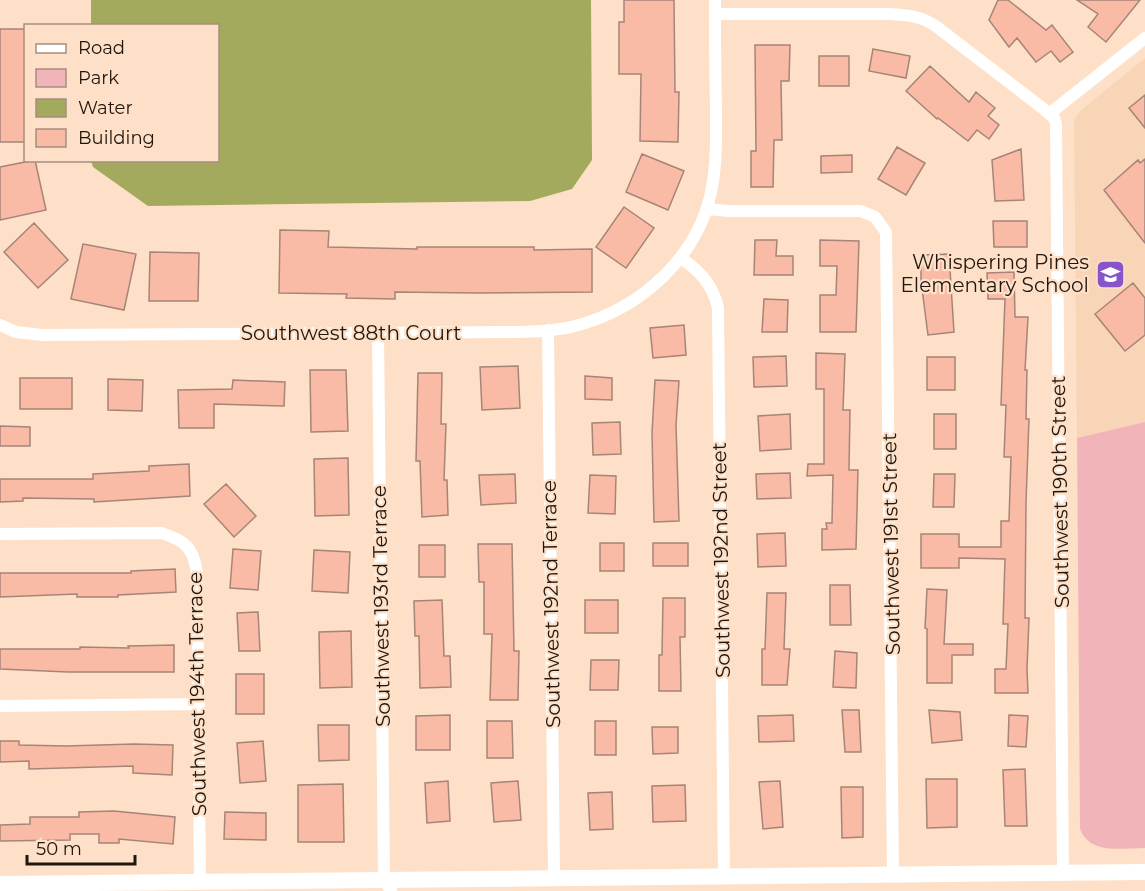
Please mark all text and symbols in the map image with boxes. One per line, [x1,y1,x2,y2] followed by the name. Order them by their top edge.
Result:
[24,24,219,162] legend
[78,37,125,59] text: Road
[78,67,119,89] text: Park
[78,97,133,119] text: Water
[78,127,155,149] text: Building
[900,250,1089,297] place label: Whispering Pines Elementary School
[1094,258,1126,290] school or university icon: Whispering Pines Elementary School
[241,321,461,345] street label: Southwest 88th Court
[1046,376,1074,608] street label: Southwest 190th Street
[877,433,905,655] street label: Southwest 191st Street
[707,442,735,678] street label: Southwest 192nd Street
[537,480,565,728] street label: Southwest 192nd Terrace
[367,485,395,727] street label: Southwest 193rd Terrace
[183,572,211,816] street label: Southwest 194th Terrace
[27,828,135,866] scale bar
[36,838,82,860] text: 50 m

